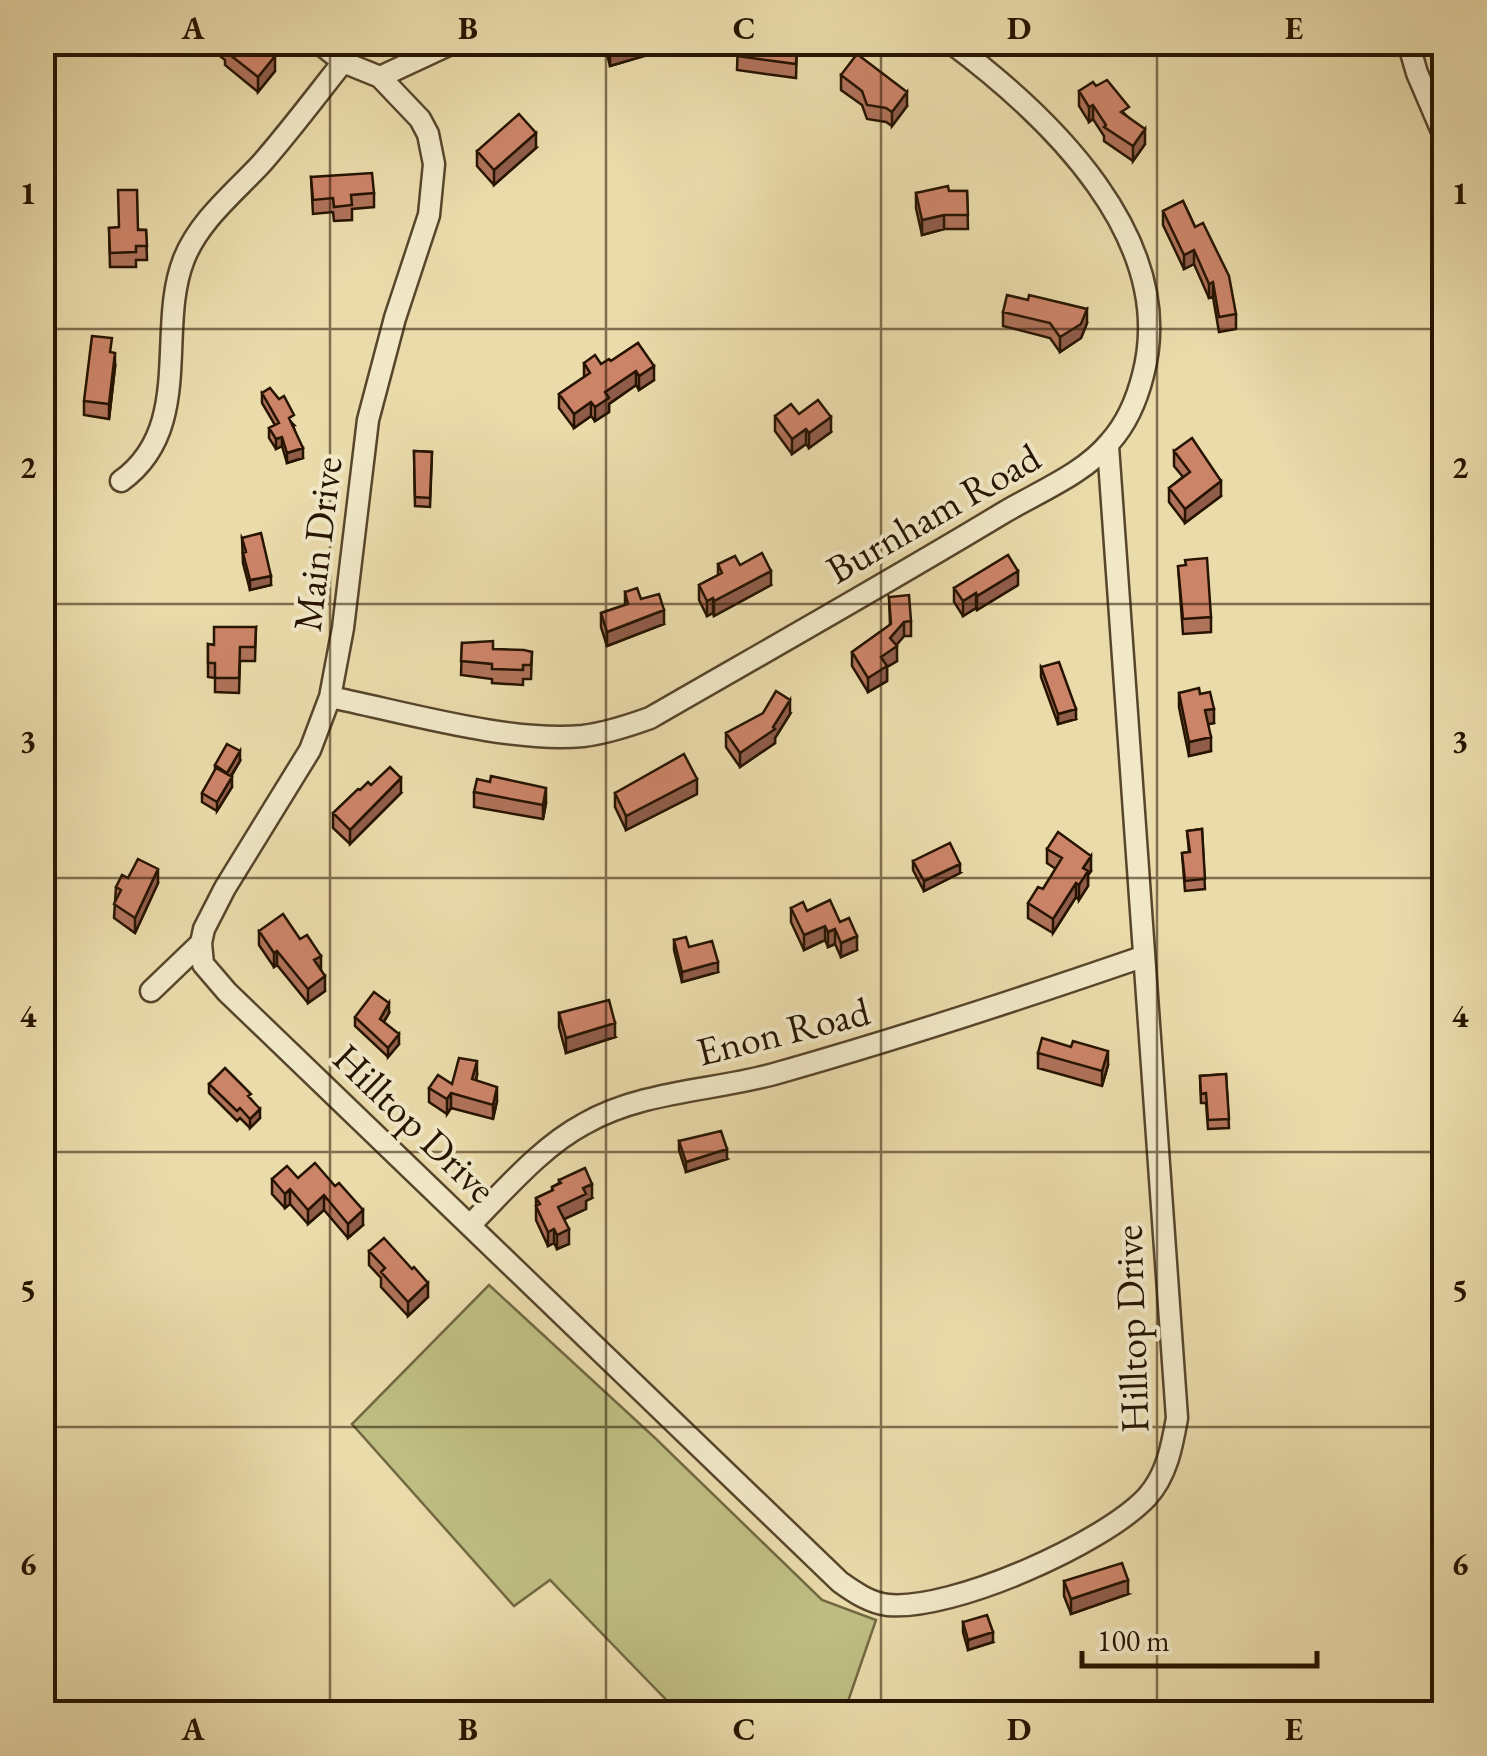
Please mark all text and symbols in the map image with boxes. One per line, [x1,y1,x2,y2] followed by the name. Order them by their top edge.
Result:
[180,7,205,49] text: A
[458,7,478,49] text: B
[733,7,755,49] text: C
[1007,7,1031,49] text: D
[1285,7,1303,49] text: E
[20,172,36,214] text: 1
[1452,172,1468,214] text: 1
[817,430,1050,595] street label: Burnham Road
[20,446,37,488] text: 2
[1452,446,1469,488] text: 2
[280,454,354,634] street label: Main Drive
[20,720,36,762] text: 3
[1452,720,1468,762] text: 3
[691,984,876,1078] street label: Enon Road
[20,995,38,1037] text: 4
[1452,995,1470,1037] text: 4
[322,1032,508,1214] street label: Hilltop Drive
[1101,1224,1161,1434] street label: Hilltop Drive
[20,1269,36,1311] text: 5
[1452,1269,1468,1311] text: 5
[20,1543,37,1585] text: 6
[1452,1543,1469,1585] text: 6
[1082,1606,1317,1668] scale bar
[1097,1621,1170,1660] text: 100 m
[180,1708,205,1750] text: A
[458,1708,478,1750] text: B
[733,1708,755,1750] text: C
[1007,1708,1031,1750] text: D
[1285,1708,1303,1750] text: E

